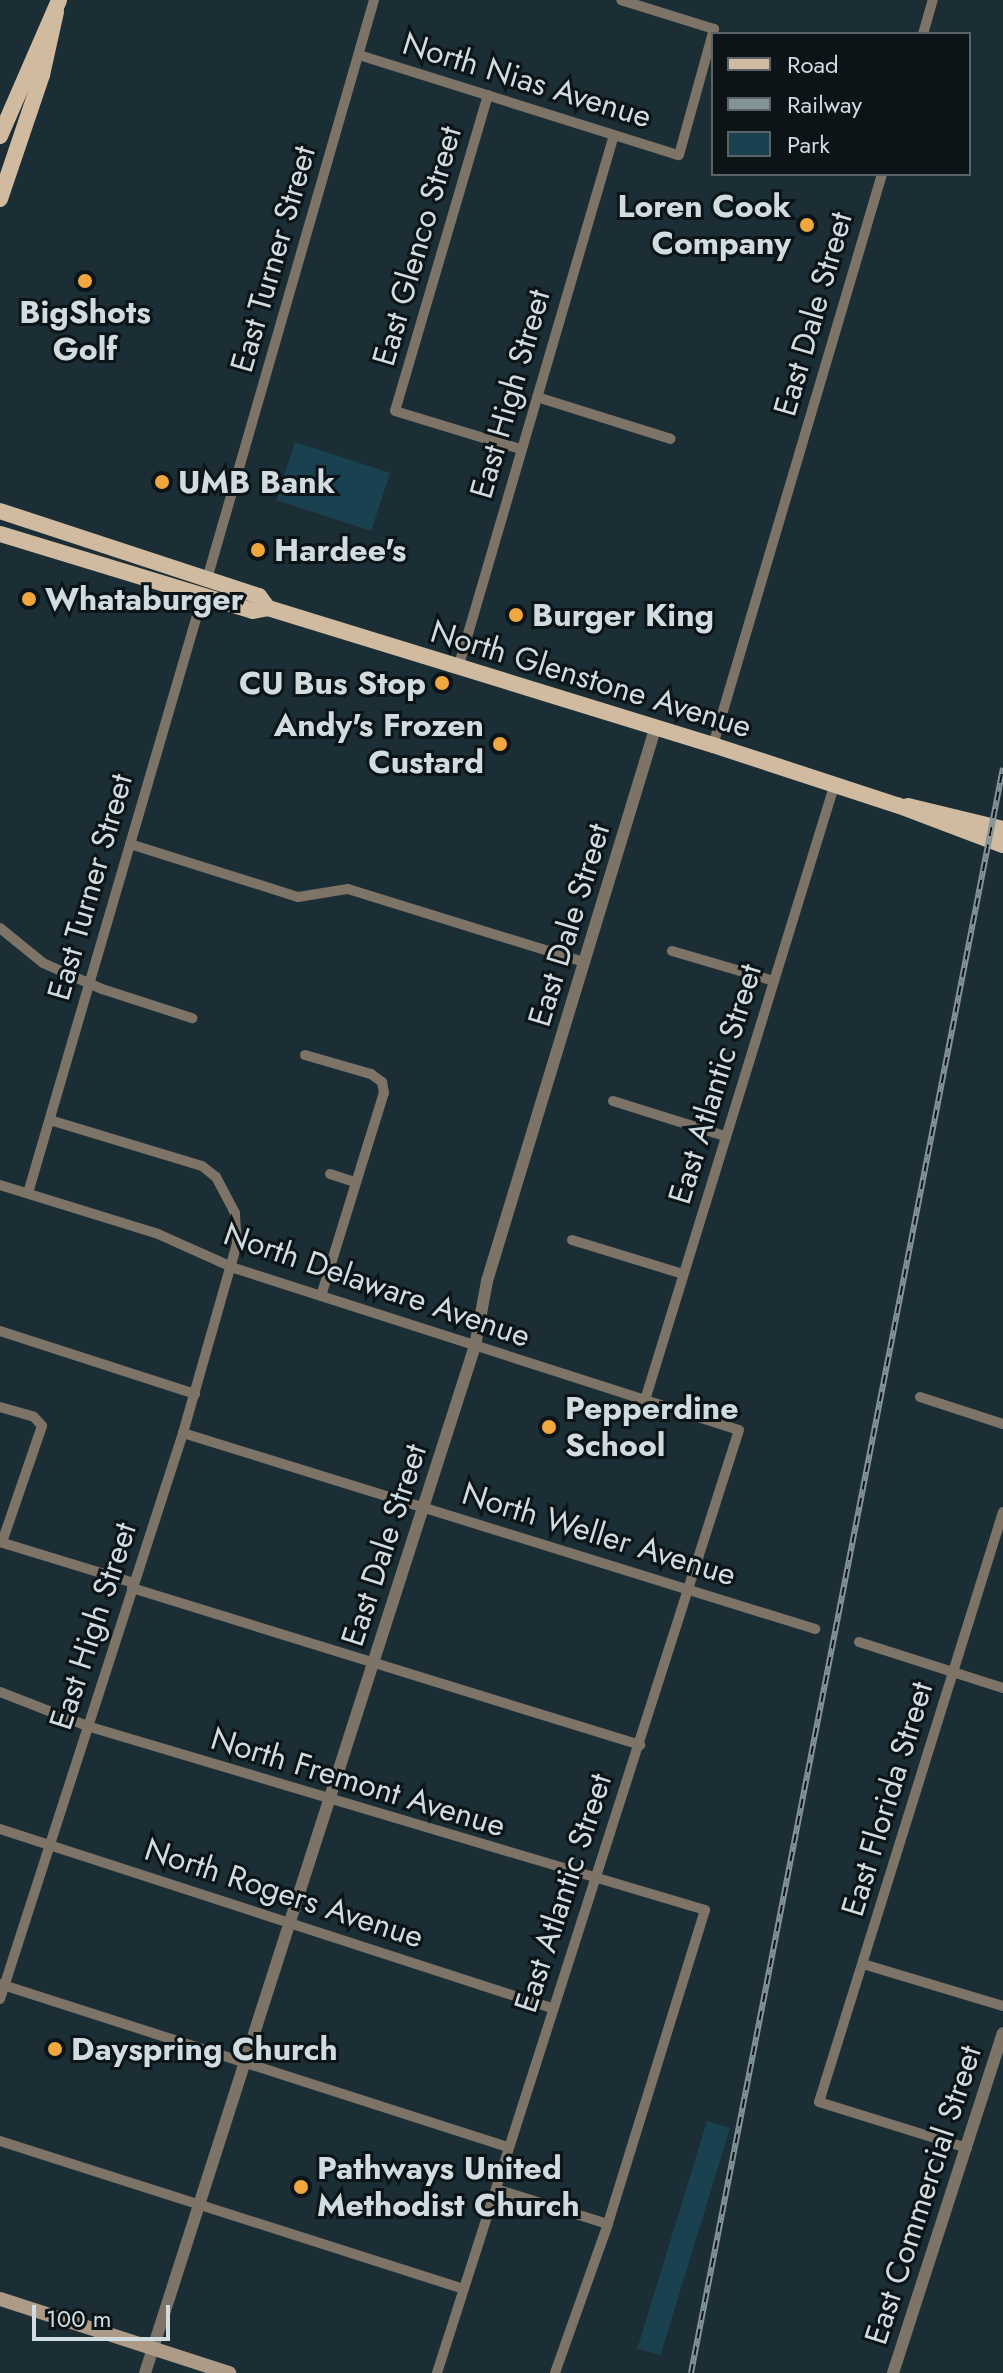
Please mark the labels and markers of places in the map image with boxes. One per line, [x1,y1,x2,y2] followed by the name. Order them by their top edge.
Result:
[618,188,791,263] place label: Loren Cook Company
[798,216,816,234] marker: Loren Cook Company
[76,272,94,290] marker: BigShots Golf
[19,294,151,369] place label: BigShots Golf
[178,463,335,501] place label: UMB Bank
[153,473,171,491] marker: UMB Bank
[274,531,406,569] place label: Hardee's
[249,541,267,559] marker: Hardee's
[45,580,244,618] place label: Whataburger
[20,590,38,608] marker: Whataburger
[532,596,714,634] place label: Burger King
[507,606,525,624] marker: Burger King
[239,664,426,702] place label: CU Bus Stop
[433,674,451,692] marker: CU Bus Stop
[274,707,484,782] place label: Andy's Frozen Custard
[491,735,509,753] marker: Andy's Frozen Custard
[565,1390,739,1465] place label: Pepperdine School
[540,1418,558,1436] marker: Pepperdine School
[71,2030,338,2068] place label: Dayspring Church
[46,2040,64,2058] marker: Dayspring Church
[317,2150,580,2225] place label: Pathways United Methodist Church
[292,2178,310,2196] marker: Pathways United Methodist Church

